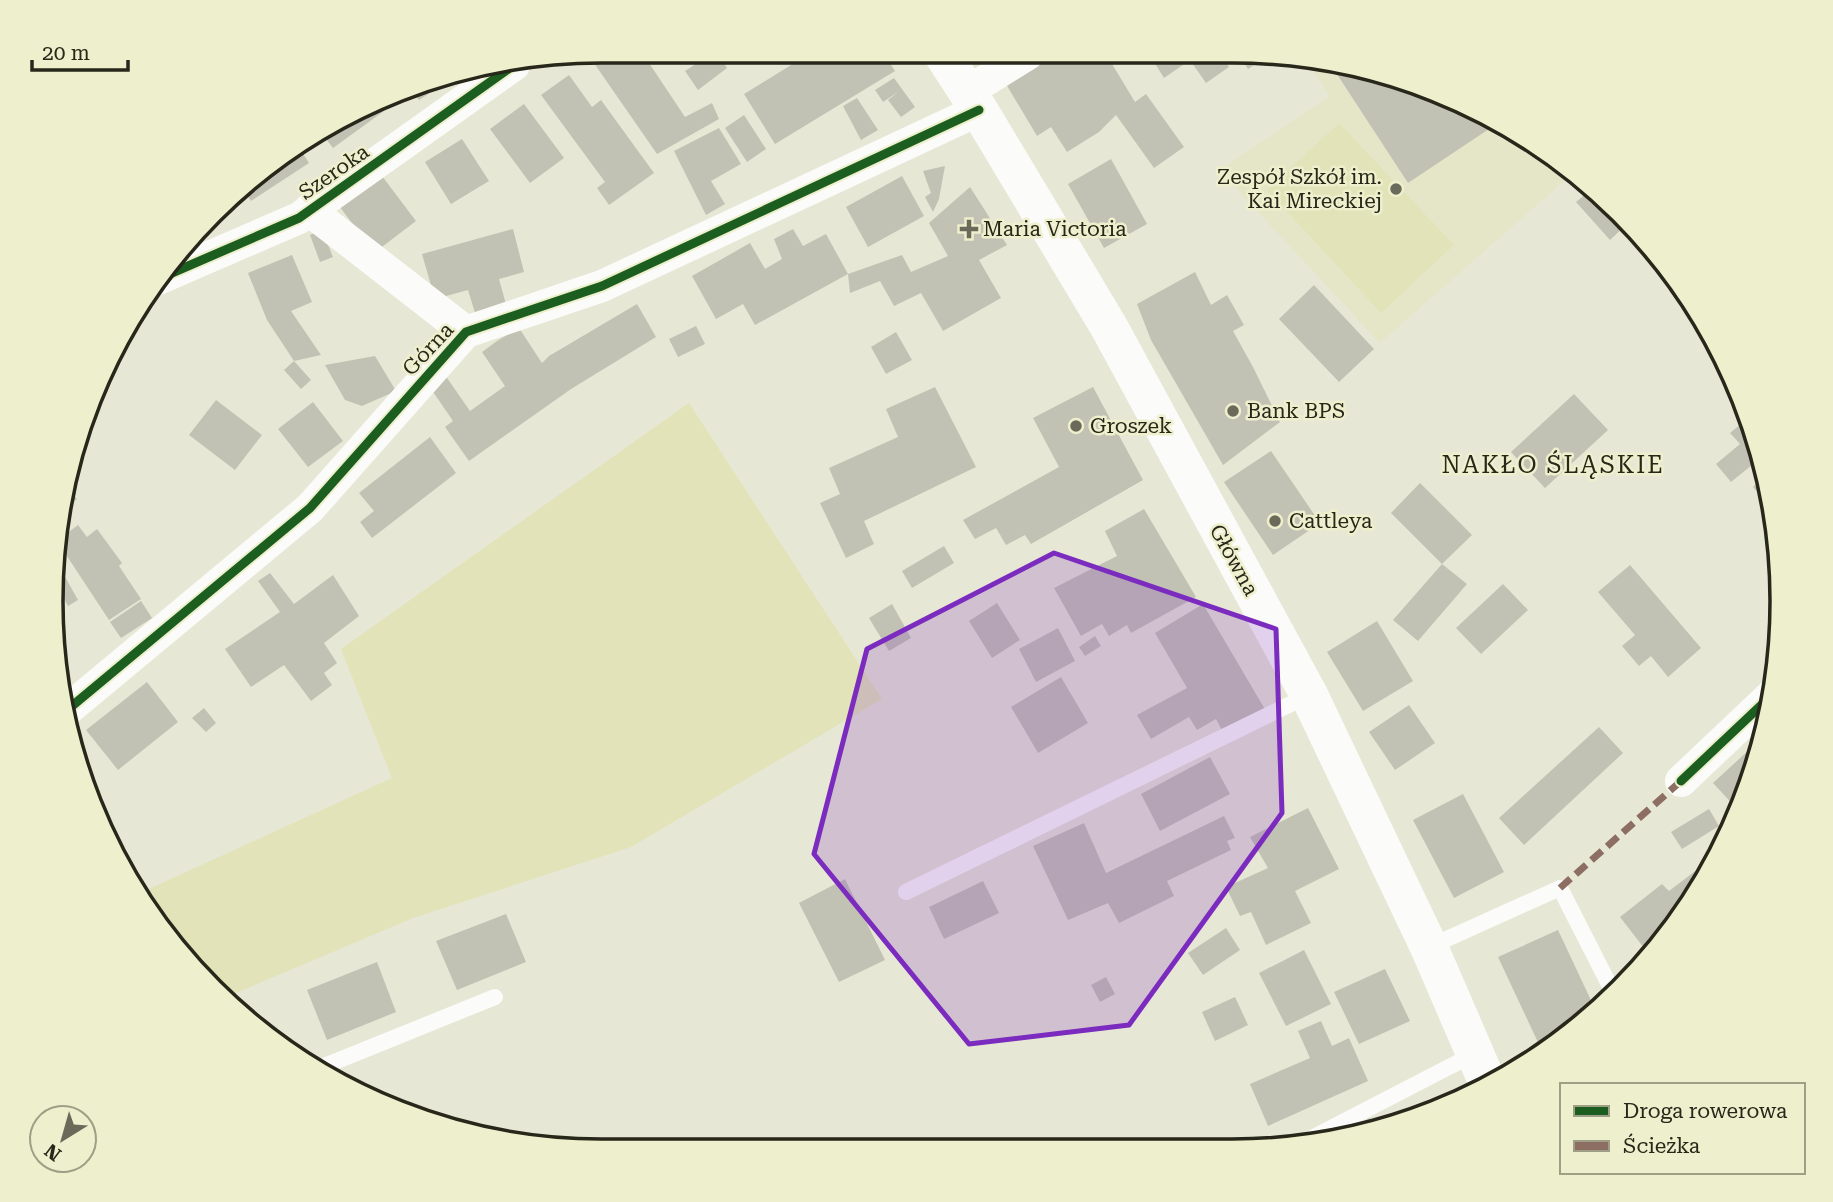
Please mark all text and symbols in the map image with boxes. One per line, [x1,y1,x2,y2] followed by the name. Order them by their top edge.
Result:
[32,28,128,72] scale bar
[42,41,90,65] text: 20 m
[294,139,374,205] street label: Szeroka
[1217,165,1382,213] place label: Zespół Szkół im. Kai Mireckiej
[1388,181,1404,197] marker: Zespół Szkół im. Kai Mireckiej
[983,217,1127,241] place label: Maria Victoria
[961,221,977,237] marker: Maria Victoria
[398,317,459,380] street label: Górna
[1247,399,1345,423] place label: Bank BPS
[1225,403,1241,419] marker: Bank BPS
[1090,414,1172,438] place label: Groszek
[1068,418,1084,434] marker: Groszek
[1441,450,1665,479] district label: NAKŁO ŚLĄSKIE
[1289,509,1373,533] place label: Cattleya
[1267,513,1283,529] marker: Cattleya
[1205,520,1264,600] street label: Główna
[1560,1083,1805,1174] legend
[1623,1099,1788,1123] text: Droga rowerowa
[28,1104,98,1174] north arrow
[1623,1133,1701,1158] text: Ścieżka
[40,1138,66,1166] text: N

